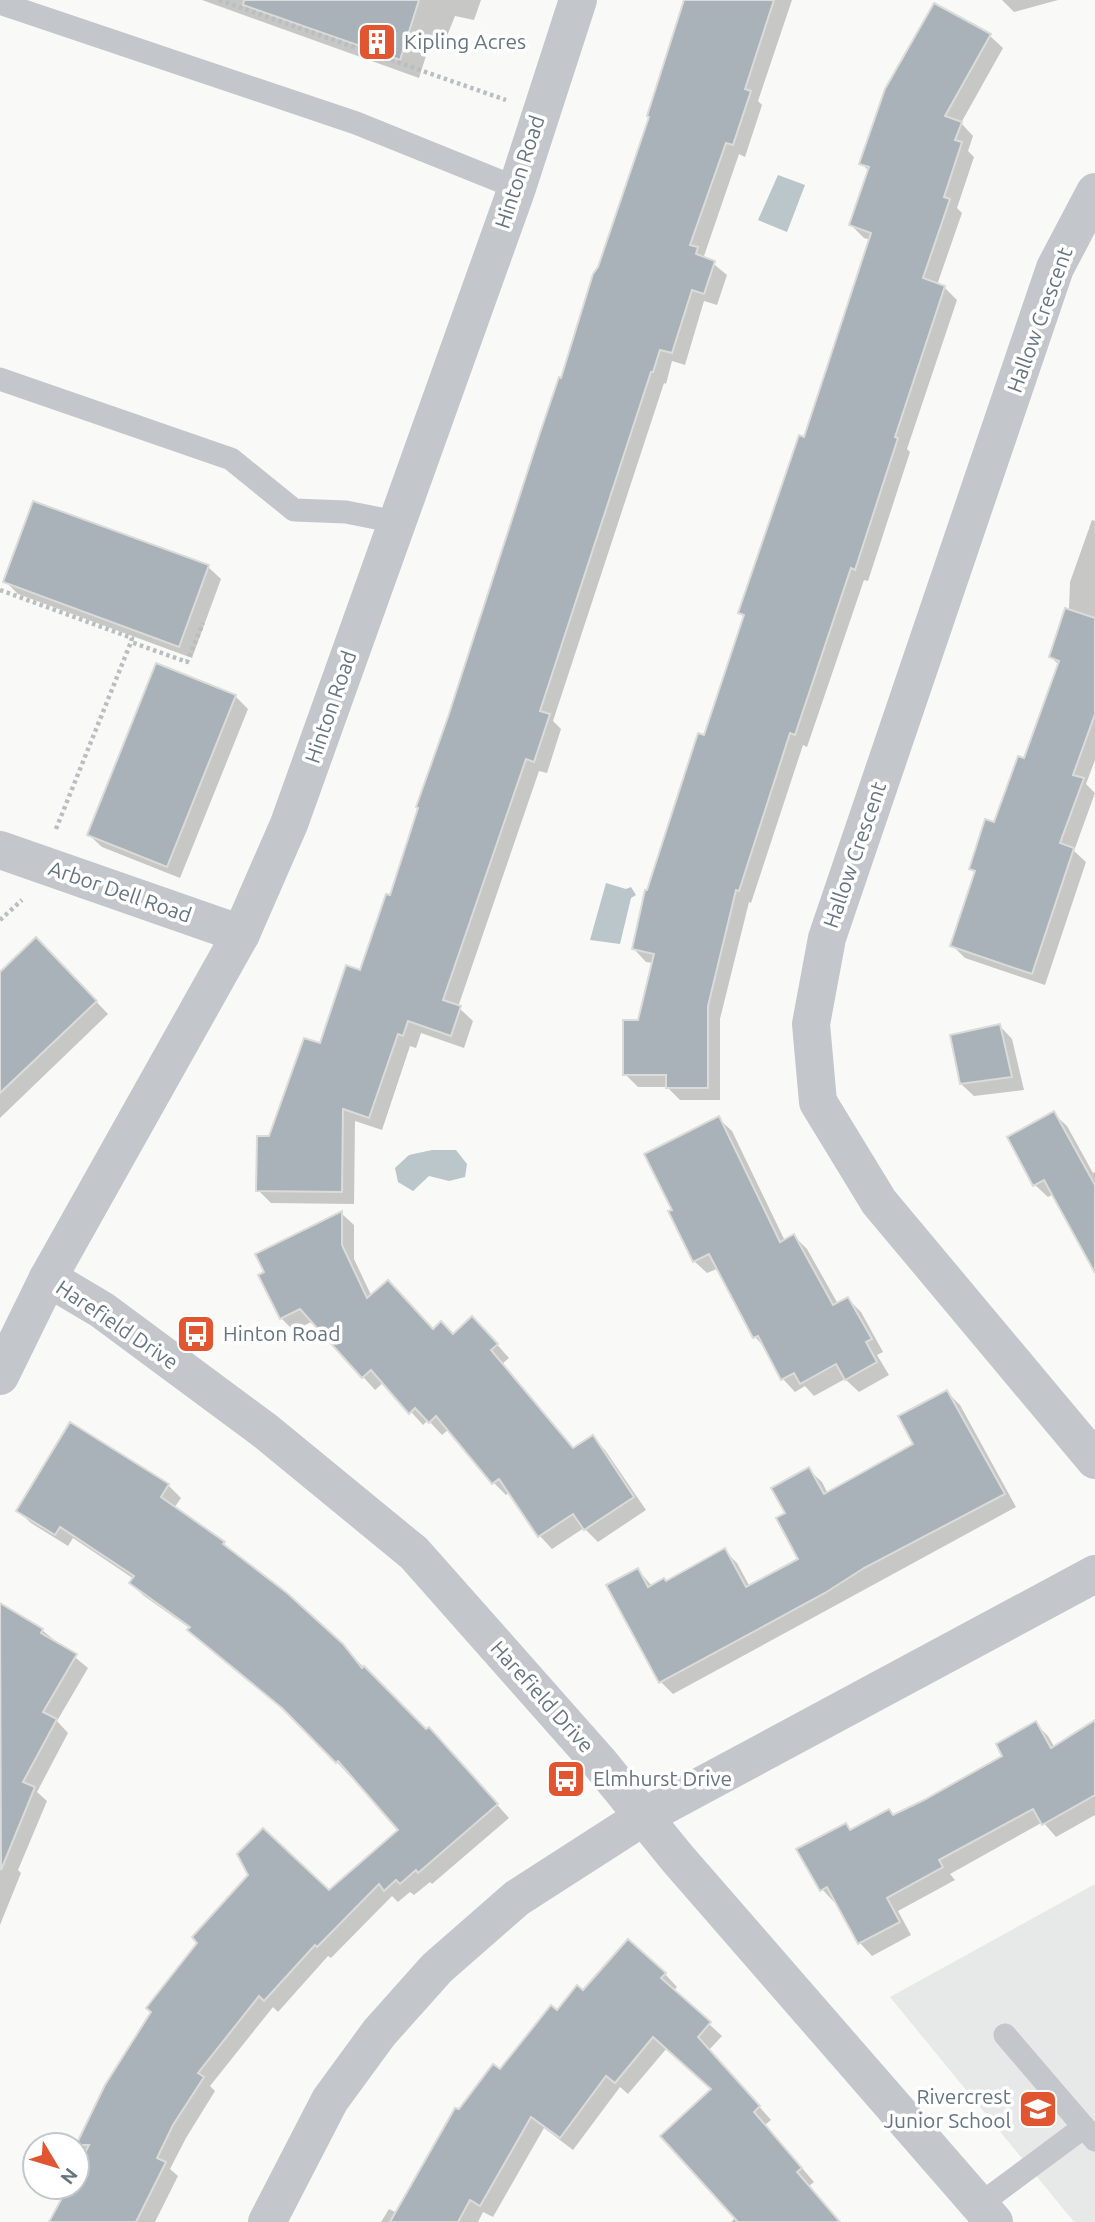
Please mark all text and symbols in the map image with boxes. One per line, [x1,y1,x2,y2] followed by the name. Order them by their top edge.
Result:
[356,21,398,63] building icon: Kipling Acres
[404,29,526,53] place label: Kipling Acres
[489,112,549,231] street label: Hinton Road
[1002,244,1076,396] street label: Hallow Crescent
[300,647,361,766] street label: Hinton Road
[818,779,890,931] street label: Hallow Crescent
[46,855,195,927] street label: Arbor Dell Road
[52,1275,183,1374] street label: Harefield Drive
[175,1313,217,1355] bus stop icon: Hinton Road
[223,1321,340,1345] place label: Hinton Road
[486,1636,599,1757] street label: Harefield Drive
[545,1758,587,1800] bus stop icon: Elmhurst Drive
[593,1766,732,1790] place label: Elmhurst Drive
[884,2084,1011,2132] place label: Rivercrest Junior School
[1017,2088,1059,2130] school or university icon: Rivercrest Junior School
[21,2131,91,2201] north arrow
[56,2164,82,2189] text: N

